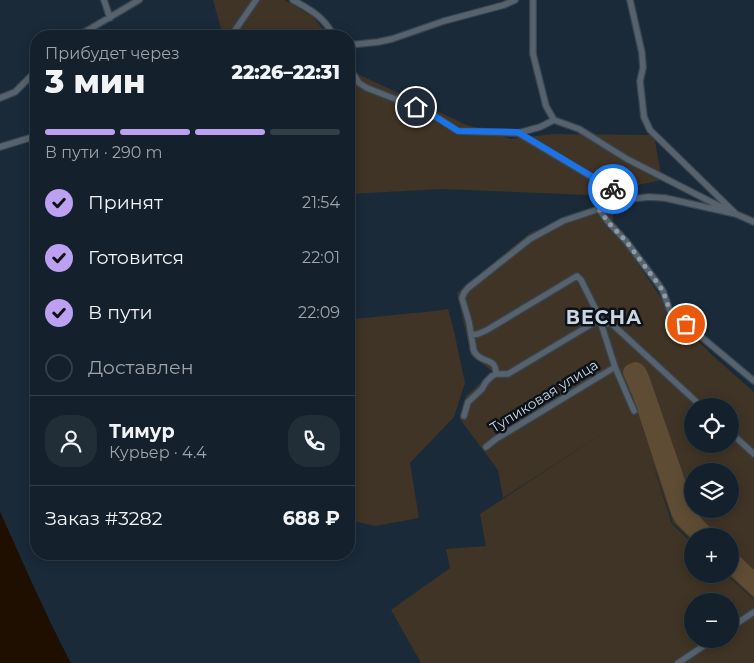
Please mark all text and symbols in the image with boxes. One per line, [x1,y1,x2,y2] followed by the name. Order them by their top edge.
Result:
[45,44,180,63] text: Прибудет через
[232,61,340,84] text: 22:26–22:31
[45,62,145,101] text: 3 мин
[395,86,437,128] pin
[402,93,430,121] icon: home
[45,143,162,162] text: В пути · 290 m
[588,164,638,214] courier
[599,175,627,203] icon: bike
[45,189,73,217] icon: check
[88,191,163,214] text: Принят
[302,193,340,212] text: 21:54
[45,244,73,272] icon: check
[88,246,184,269] text: Готовится
[302,248,340,267] text: 22:01
[45,299,73,327] icon: check
[88,301,153,324] text: В пути
[298,303,340,322] text: 22:09
[665,303,707,345] pin
[566,306,642,329] district label: ВЕСНА
[672,310,700,338] icon: bag
[88,356,194,379] text: Доставлен
[487,356,601,436] street label: Тупиковая улица
[684,398,739,648] map controls
[684,398,739,453] button: locate
[45,415,97,467] button: person
[288,415,340,467] button: phone
[109,420,175,443] text: Тимур
[109,443,207,462] text: Курьер · 4.4
[684,463,739,518] button: layers
[45,507,162,530] text: Заказ #3282
[283,507,340,530] text: 688 ₽
[684,528,739,583] button: +
[684,593,739,648] button: −

